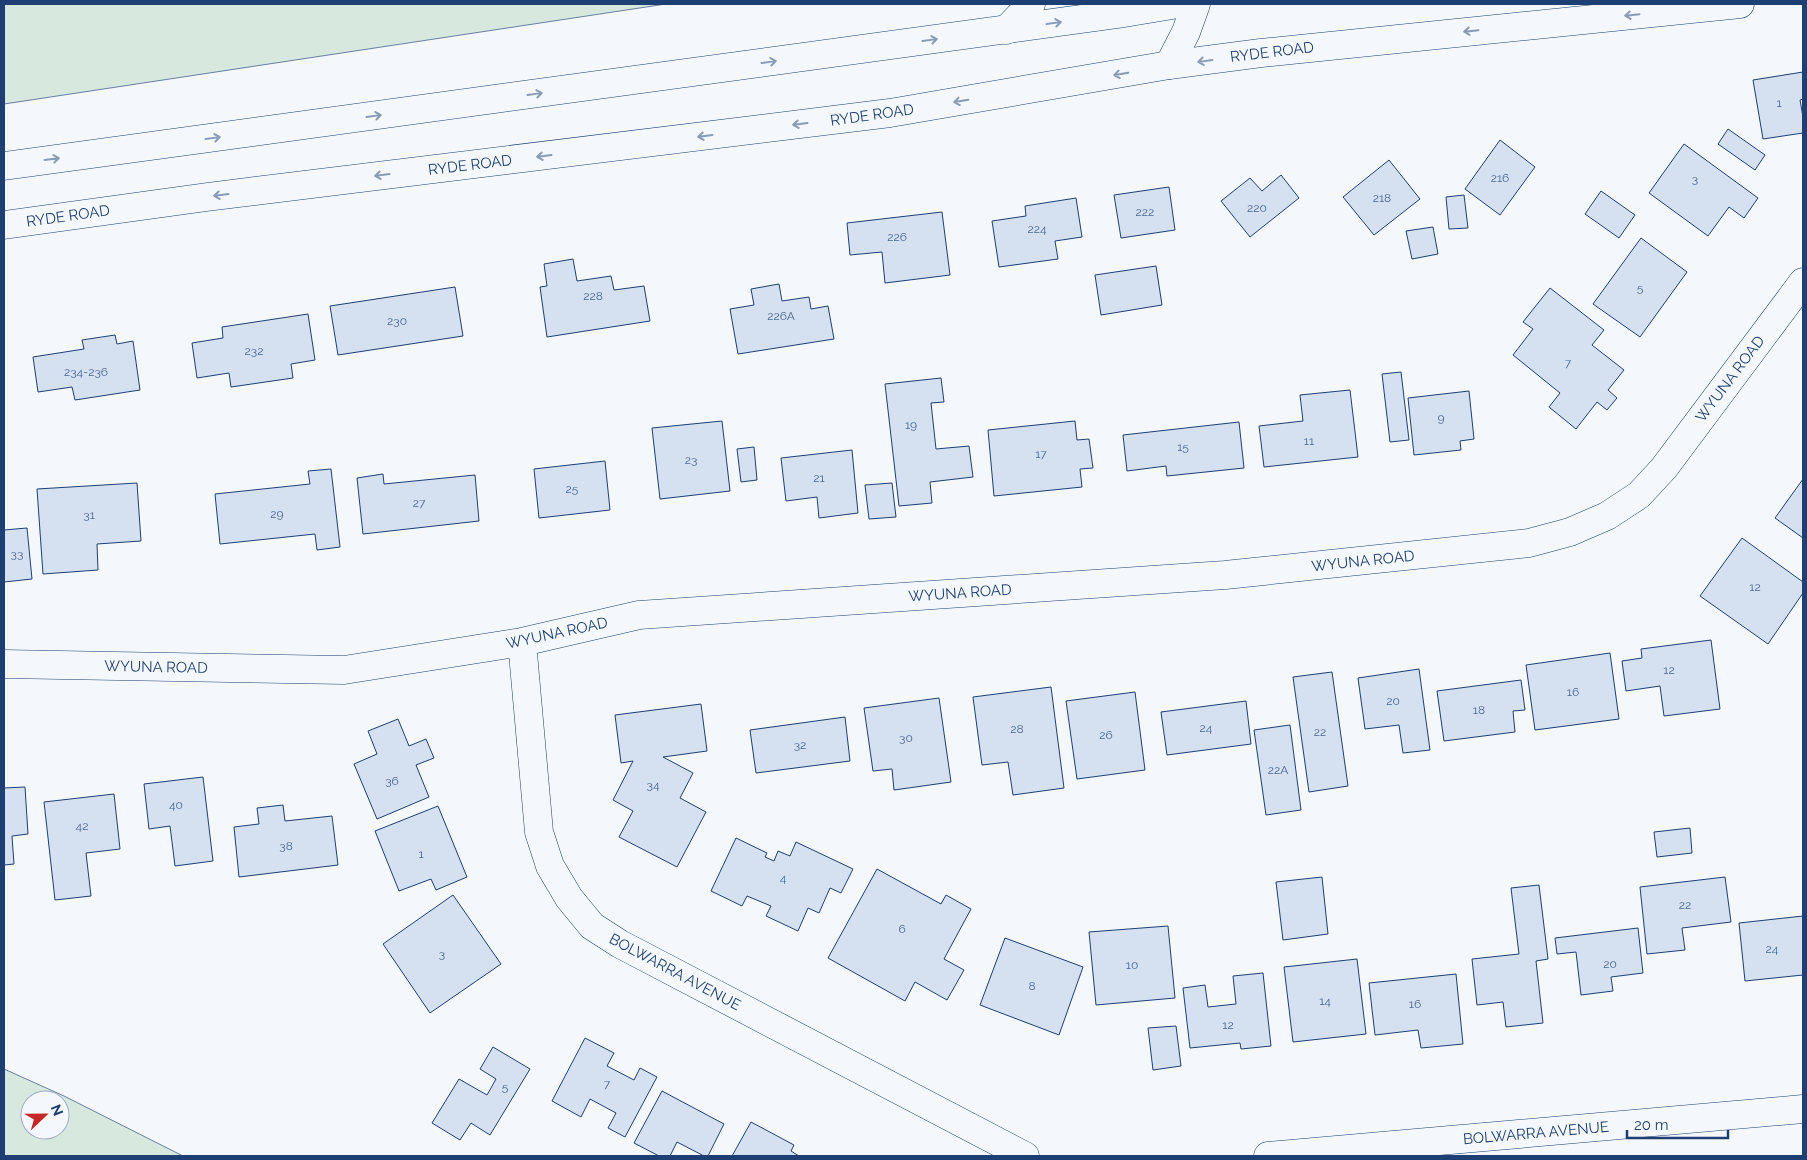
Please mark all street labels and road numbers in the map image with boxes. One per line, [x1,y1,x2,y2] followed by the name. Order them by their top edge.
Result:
[1229,38,1315,66] street label: RYDE ROAD
[829,100,915,130] street label: RYDE ROAD
[427,151,513,179] street label: RYDE ROAD
[25,201,111,231] street label: RYDE ROAD
[1692,332,1768,426] street label: WYUNA ROAD
[1311,547,1416,575] street label: WYUNA ROAD
[908,580,1012,606] street label: WYUNA ROAD
[505,613,610,653] street label: WYUNA ROAD
[104,657,208,677] street label: WYUNA ROAD
[606,930,744,1014] street label: BOLWARRA AVENUE
[1462,1118,1610,1148] street label: BOLWARRA AVENUE

